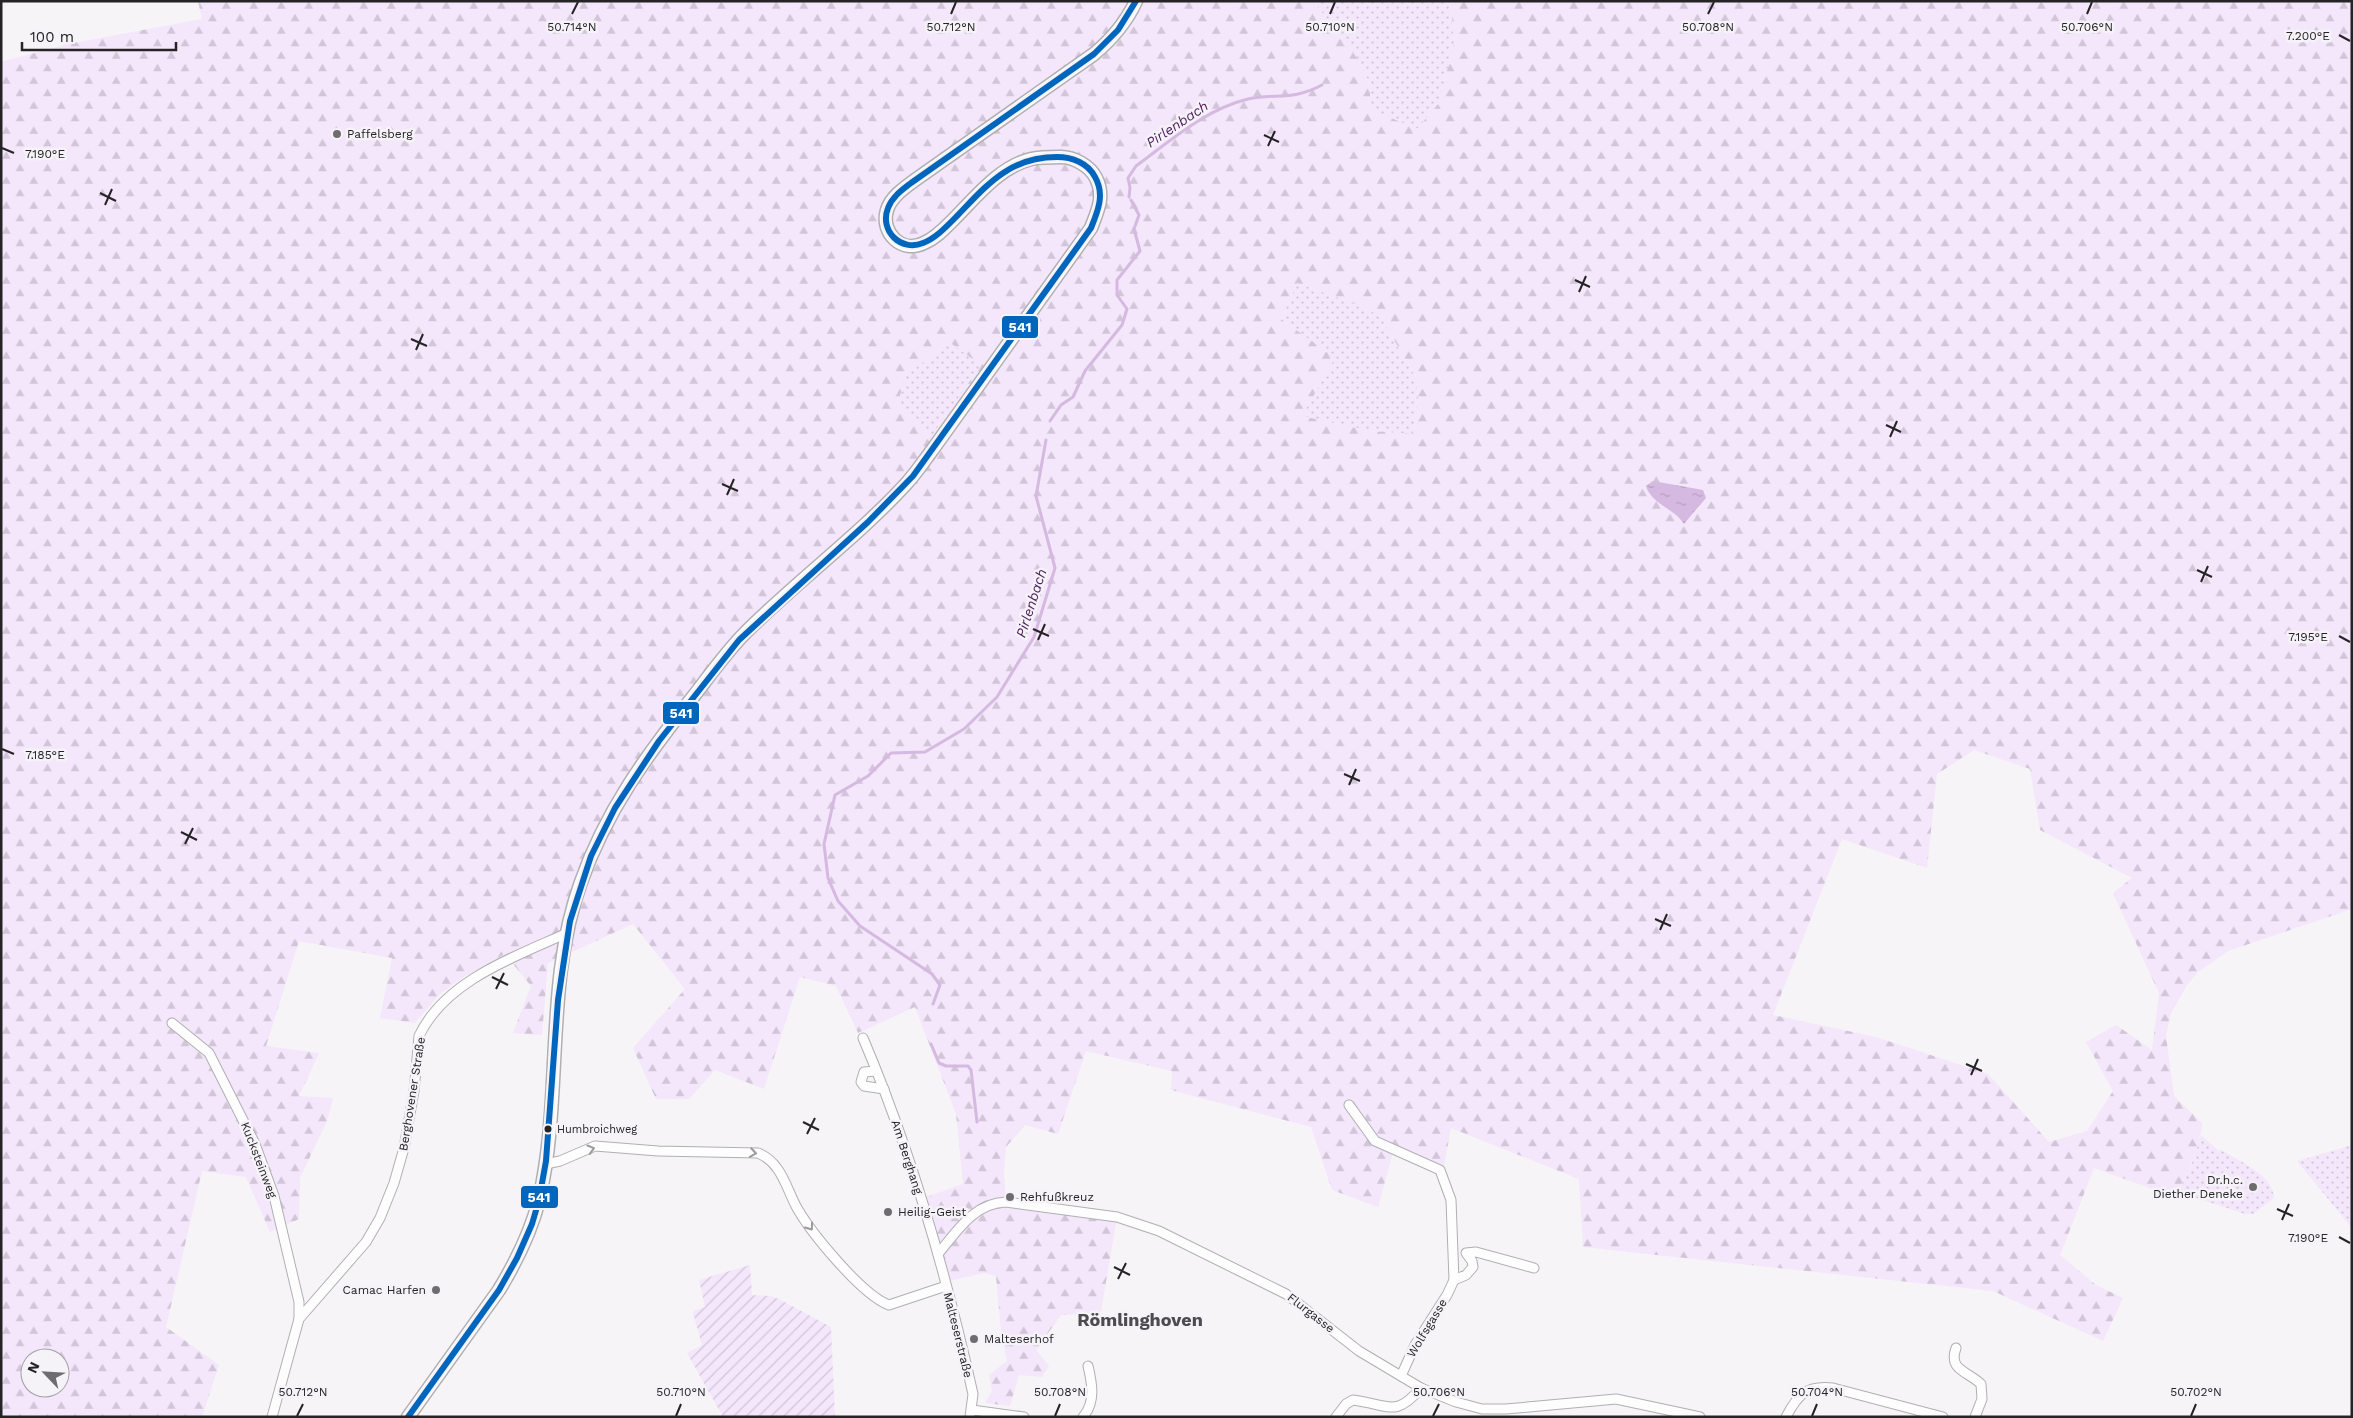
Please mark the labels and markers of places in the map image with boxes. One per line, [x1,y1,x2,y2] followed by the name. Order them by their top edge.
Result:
[347,127,413,141] place label: Paffelsberg
[331,128,343,140] marker: Paffelsberg
[557,1123,637,1136] place label: Humbroichweg
[543,1124,553,1134] marker: Humbroichweg
[2153,1173,2243,1201] place label: Dr.h.c. Diether Deneke
[2247,1181,2259,1193] marker: Dr.h.c. Diether Deneke
[1020,1190,1094,1204] place label: Rehfußkreuz
[1004,1191,1016,1203] marker: Rehfußkreuz
[898,1205,966,1219] place label: Heilig-Geist
[882,1206,894,1218] marker: Heilig-Geist
[343,1283,426,1297] place label: Camac Harfen
[430,1284,442,1296] marker: Camac Harfen
[984,1332,1054,1346] place label: Malteserhof
[968,1333,980,1345] marker: Malteserhof

